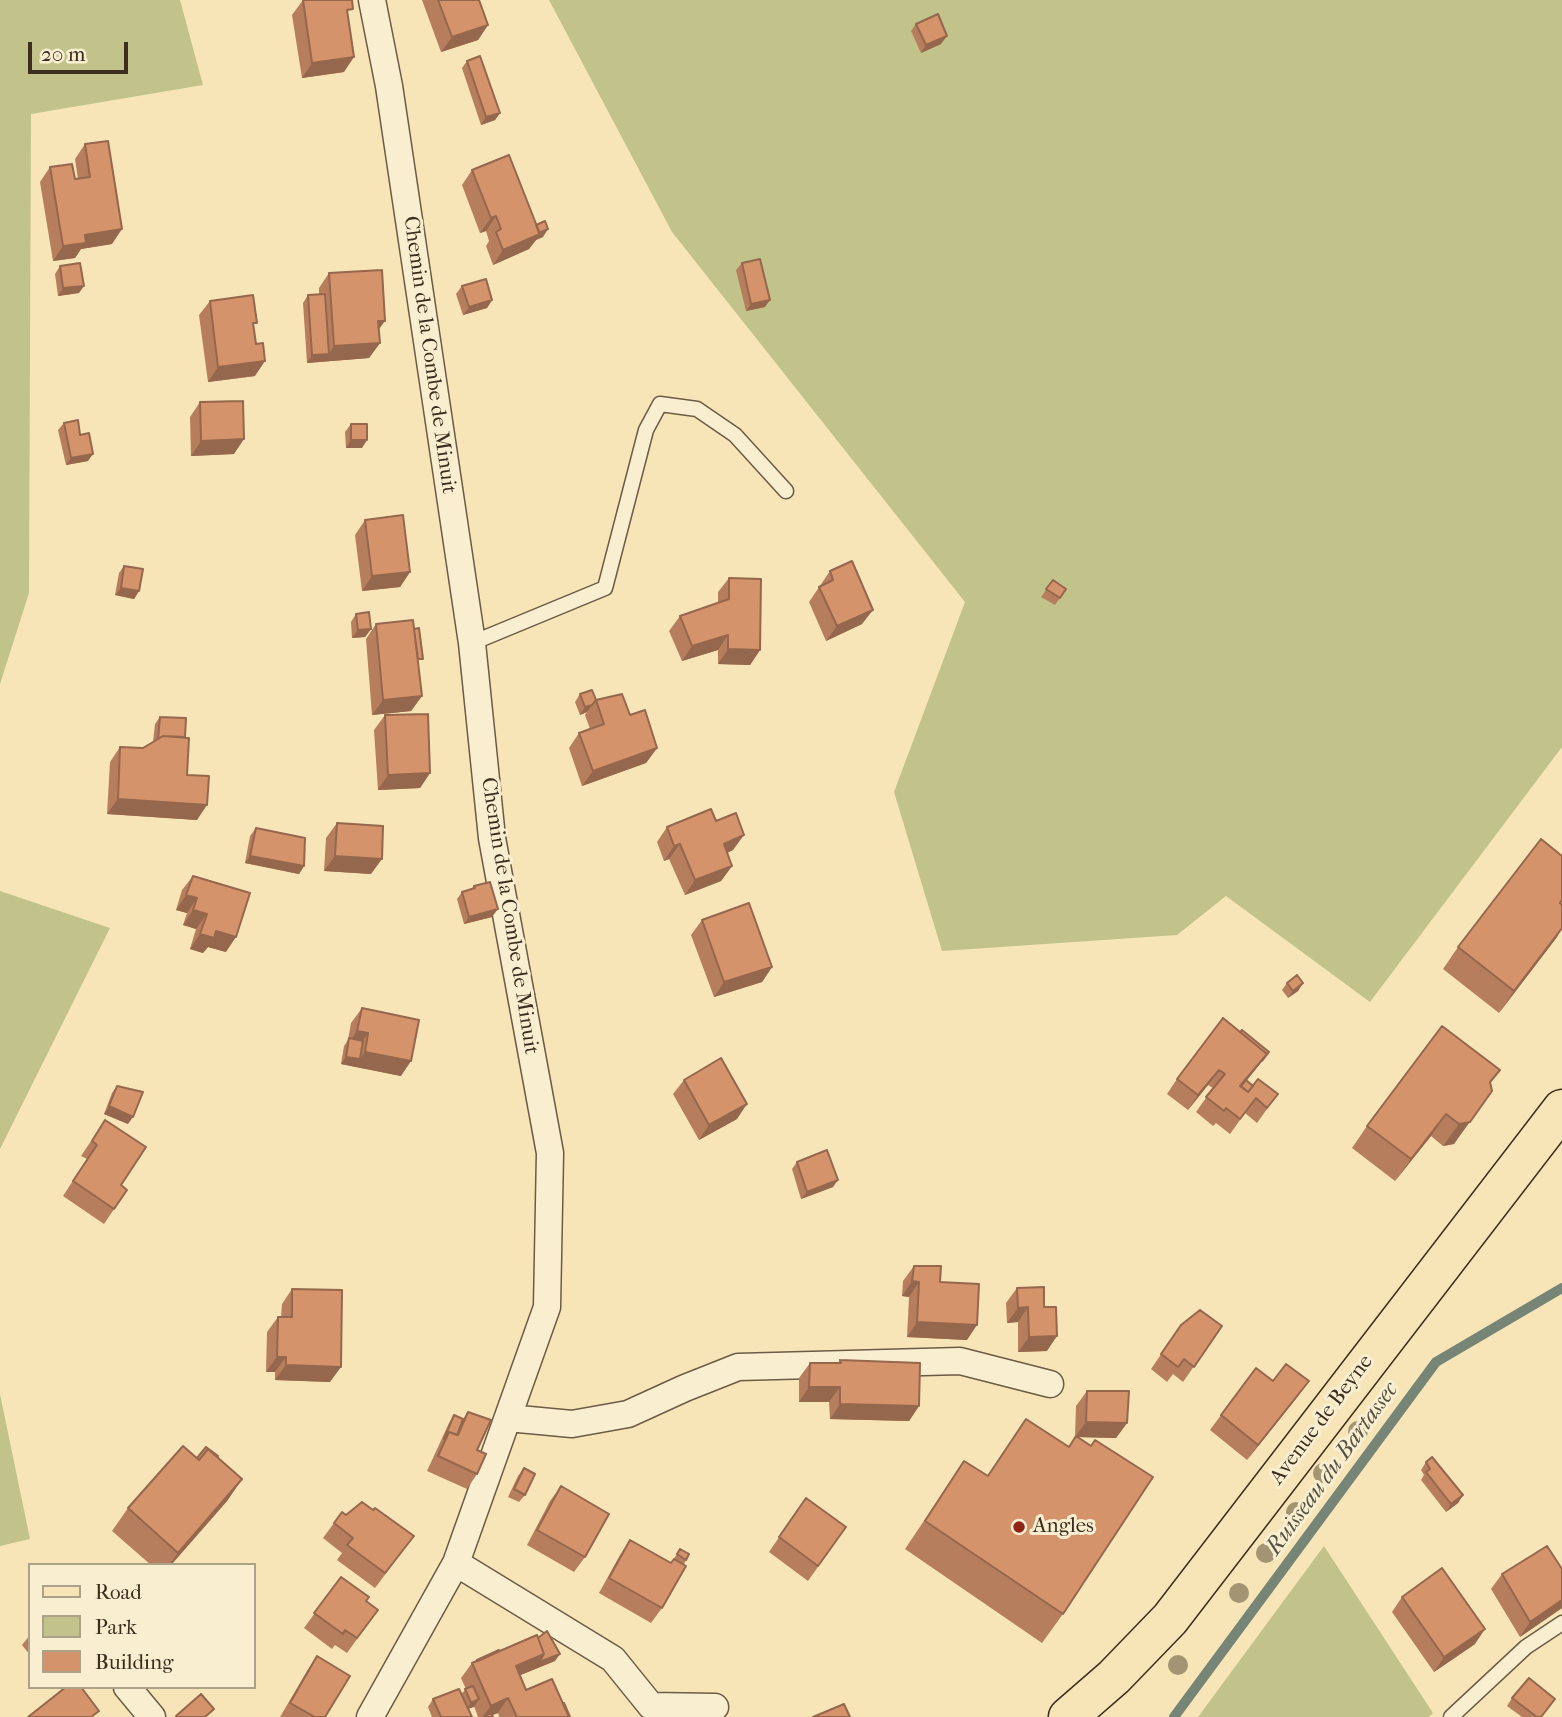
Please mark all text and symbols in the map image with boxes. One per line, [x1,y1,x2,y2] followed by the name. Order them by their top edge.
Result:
[32,28,131,72] scale bar
[41,42,85,66] text: 20 m
[397,215,461,495] street label: Chemin de la Combe de Minuit
[475,776,543,1056] street label: Chemin de la Combe de Minuit
[1265,1350,1379,1490] street label: Avenue de Beyne
[1261,1377,1405,1561] water label: Ruisseau du Bartassec
[1033,1514,1094,1540] place label: Angles
[1011,1519,1027,1535] marker: Angles
[28,1563,256,1689] legend
[95,1580,142,1604] text: Road
[95,1615,137,1639] text: Park
[95,1650,173,1674] text: Building

